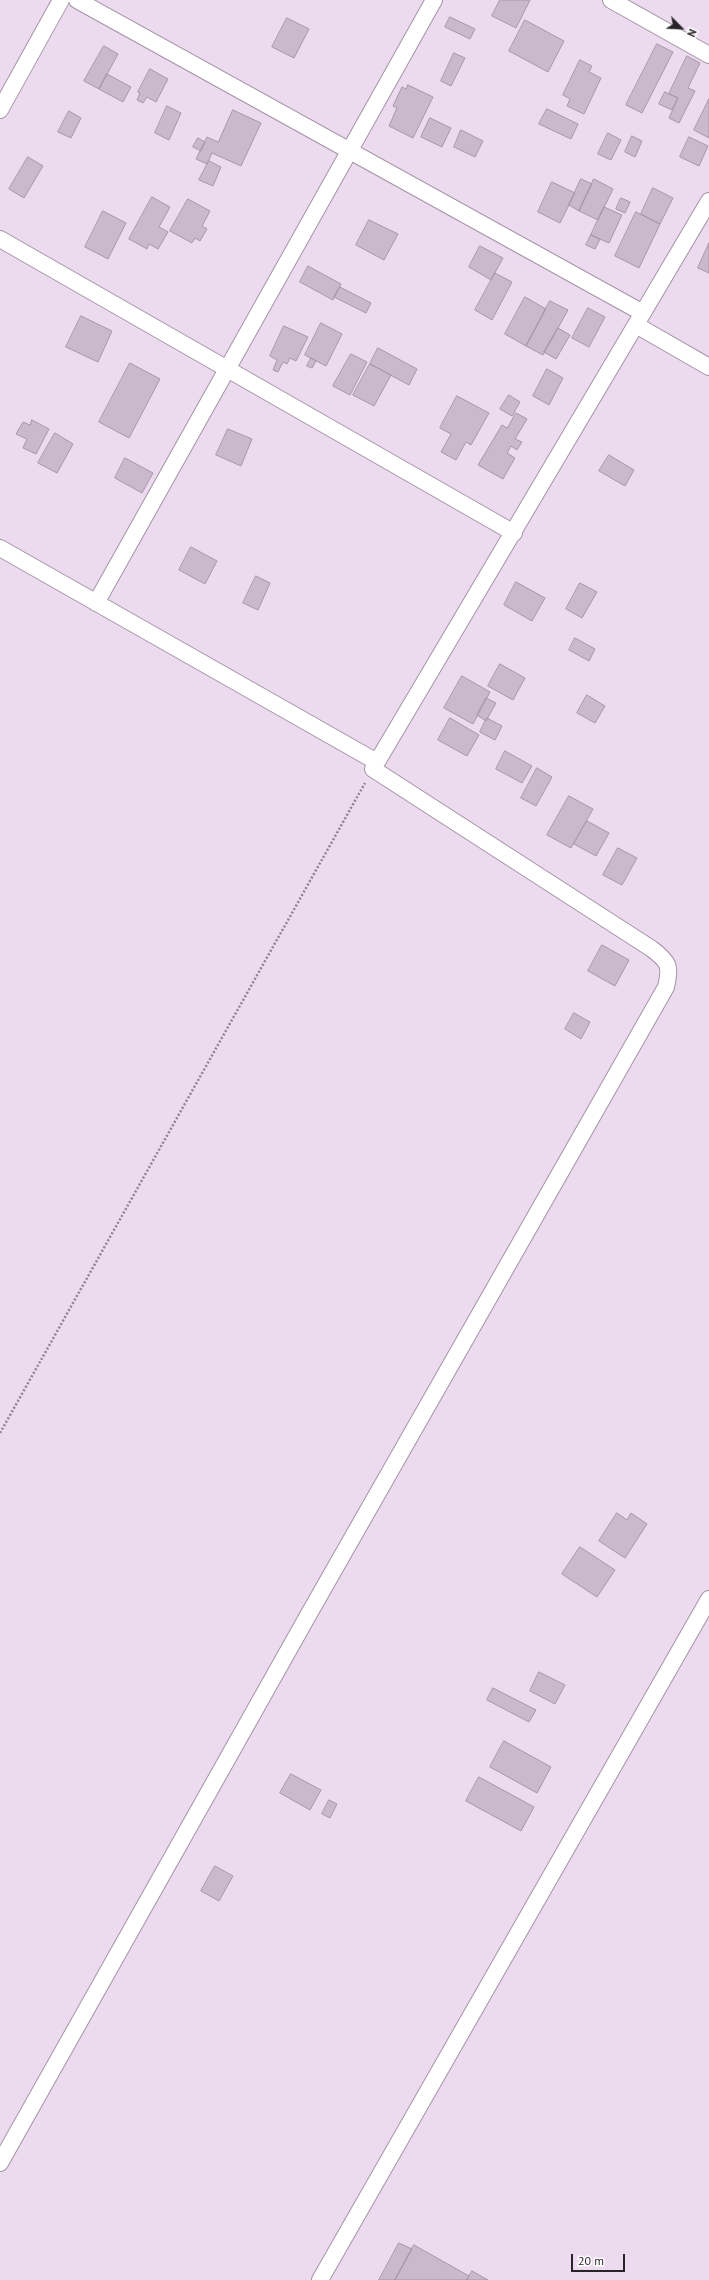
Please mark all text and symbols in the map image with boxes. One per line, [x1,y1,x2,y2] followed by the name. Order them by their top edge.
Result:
[661,8,701,48] north arrow
[684,27,700,39] text: N
[573,2246,627,2272] scale bar
[578,2253,604,2268] text: 20 m

